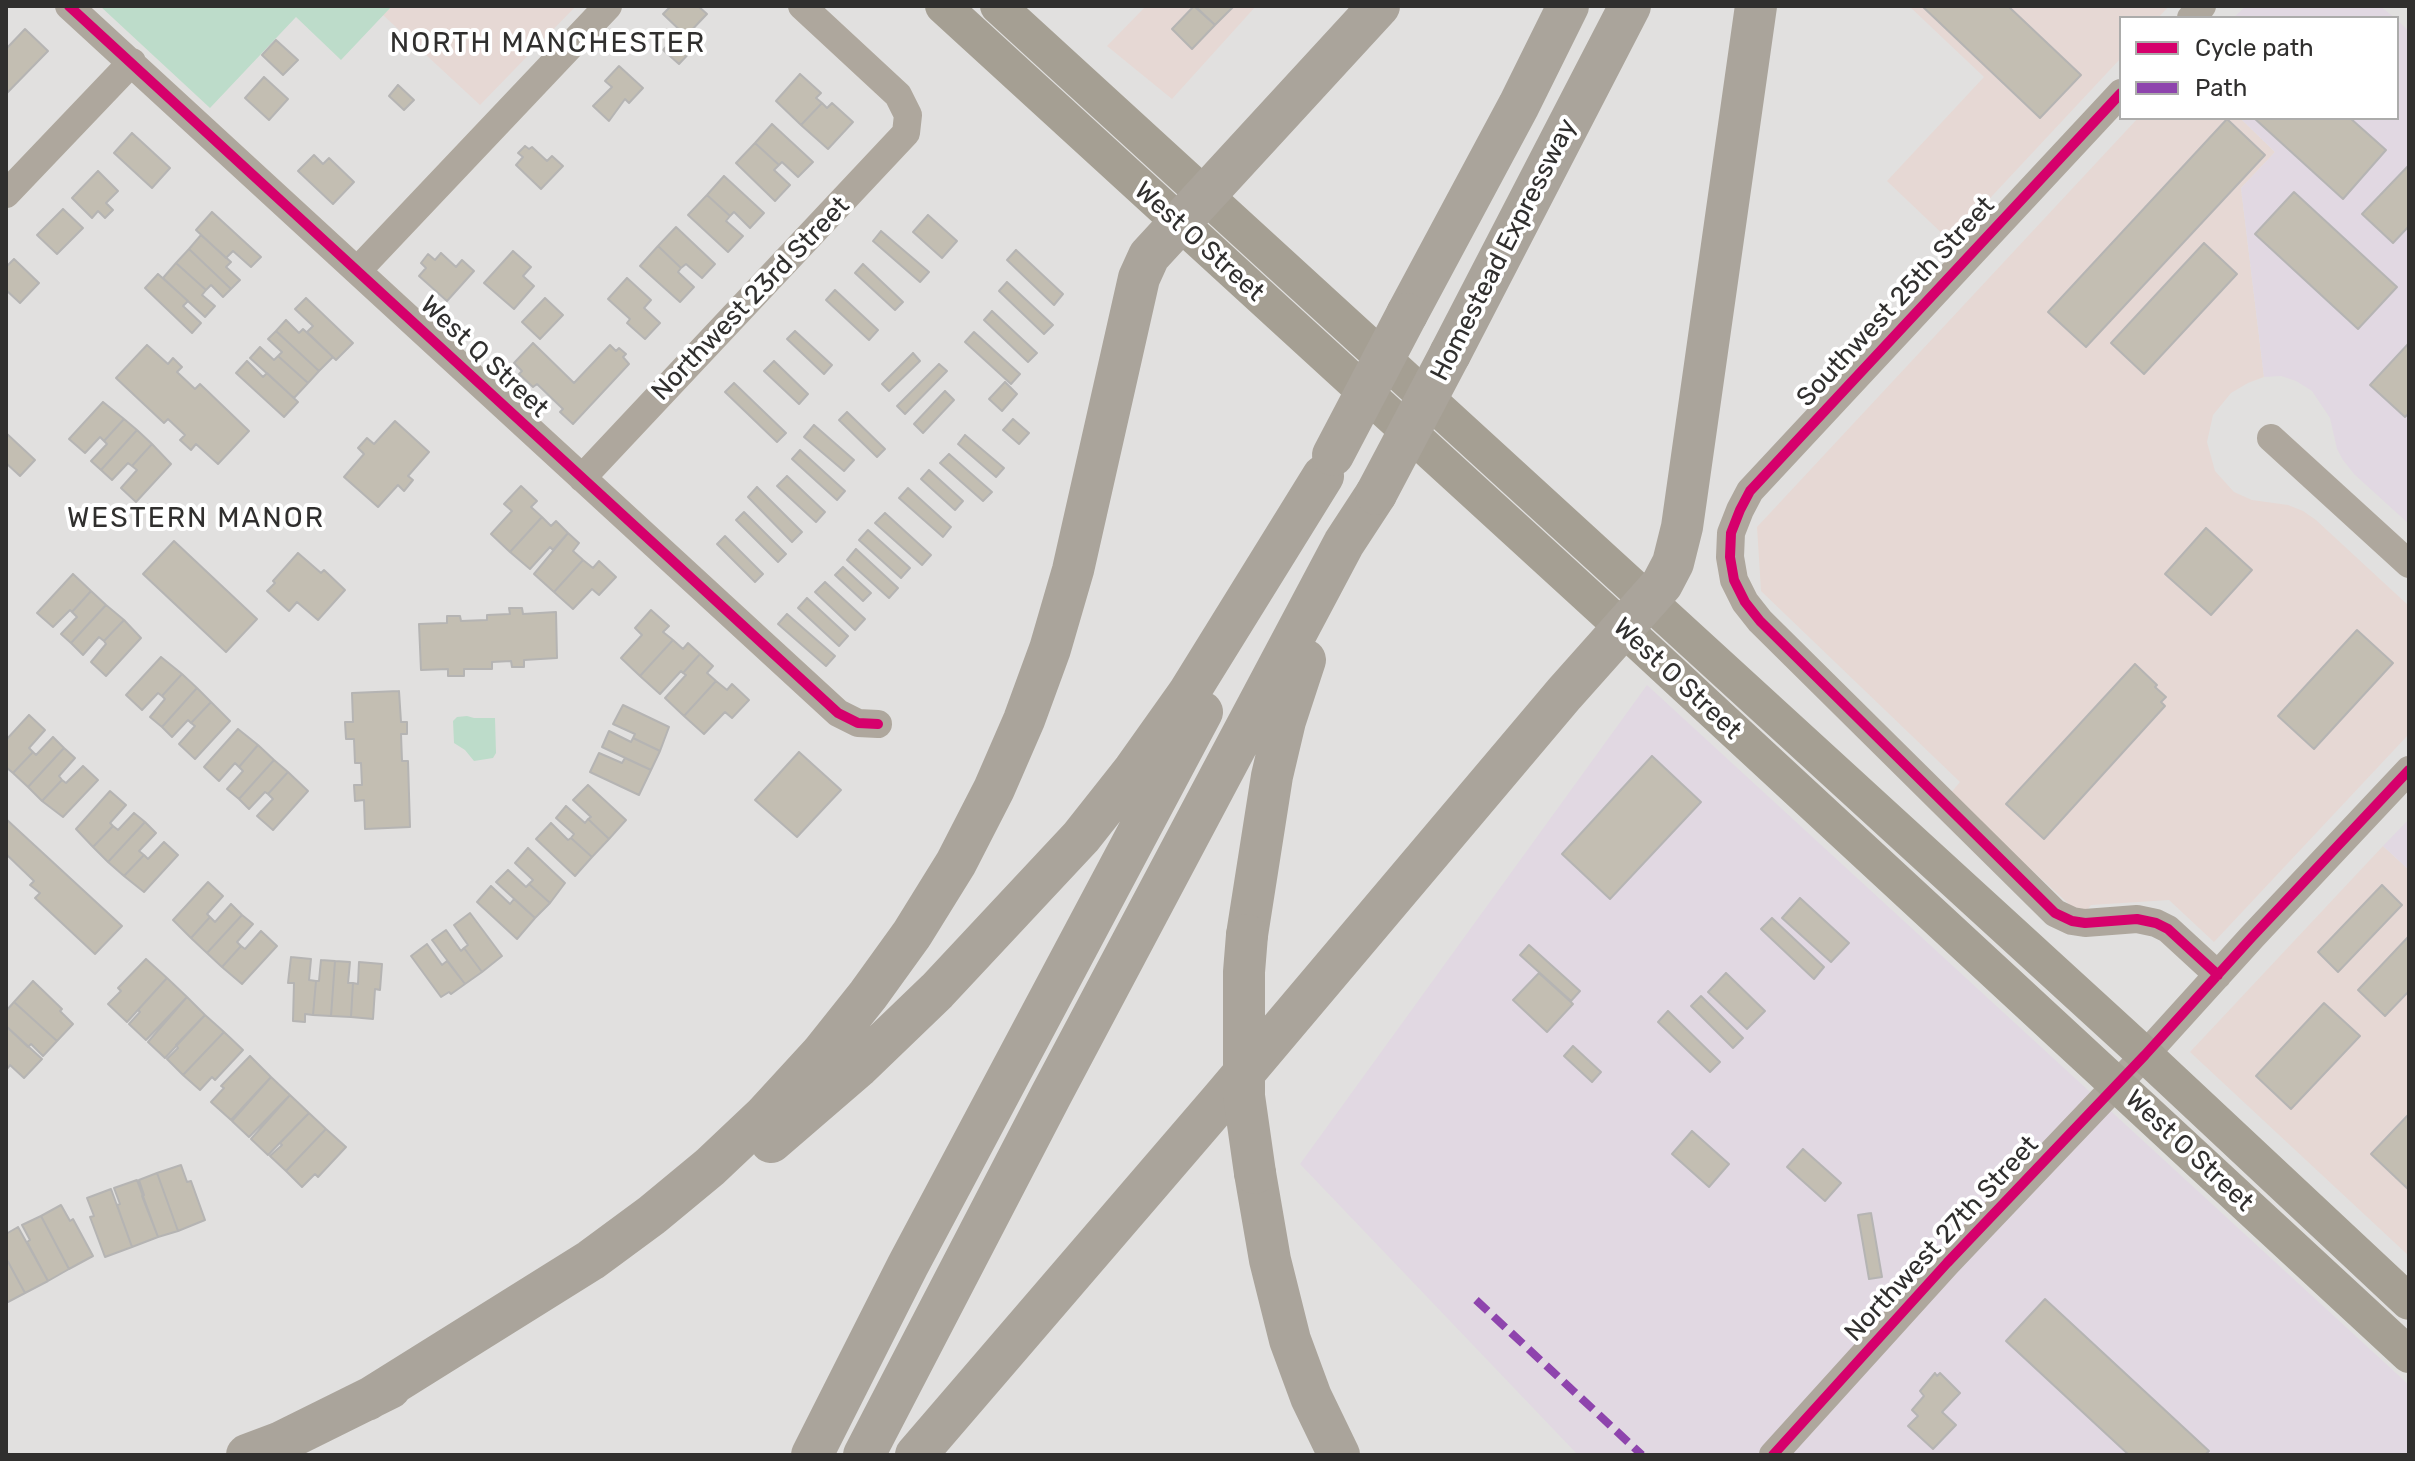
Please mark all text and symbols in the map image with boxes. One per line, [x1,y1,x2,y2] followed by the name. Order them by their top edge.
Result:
[2119,16,2399,120] legend
[390,27,706,61] district label: NORTH MANCHESTER
[2195,34,2314,62] text: Cycle path
[2195,74,2247,102] text: Path
[1424,114,1584,386] street label: Homestead Expressway
[1128,176,1270,308] street label: West O Street
[646,191,856,407] street label: Northwest 23rd Street
[1791,191,2001,413] street label: Southwest 25th Street
[413,290,555,424] street label: West Q Street
[67,502,325,536] district label: WESTERN MANOR
[1606,612,1748,746] street label: West O Street
[2118,1084,2260,1218] street label: West O Street
[1839,1130,2045,1348] street label: Northwest 27th Street

